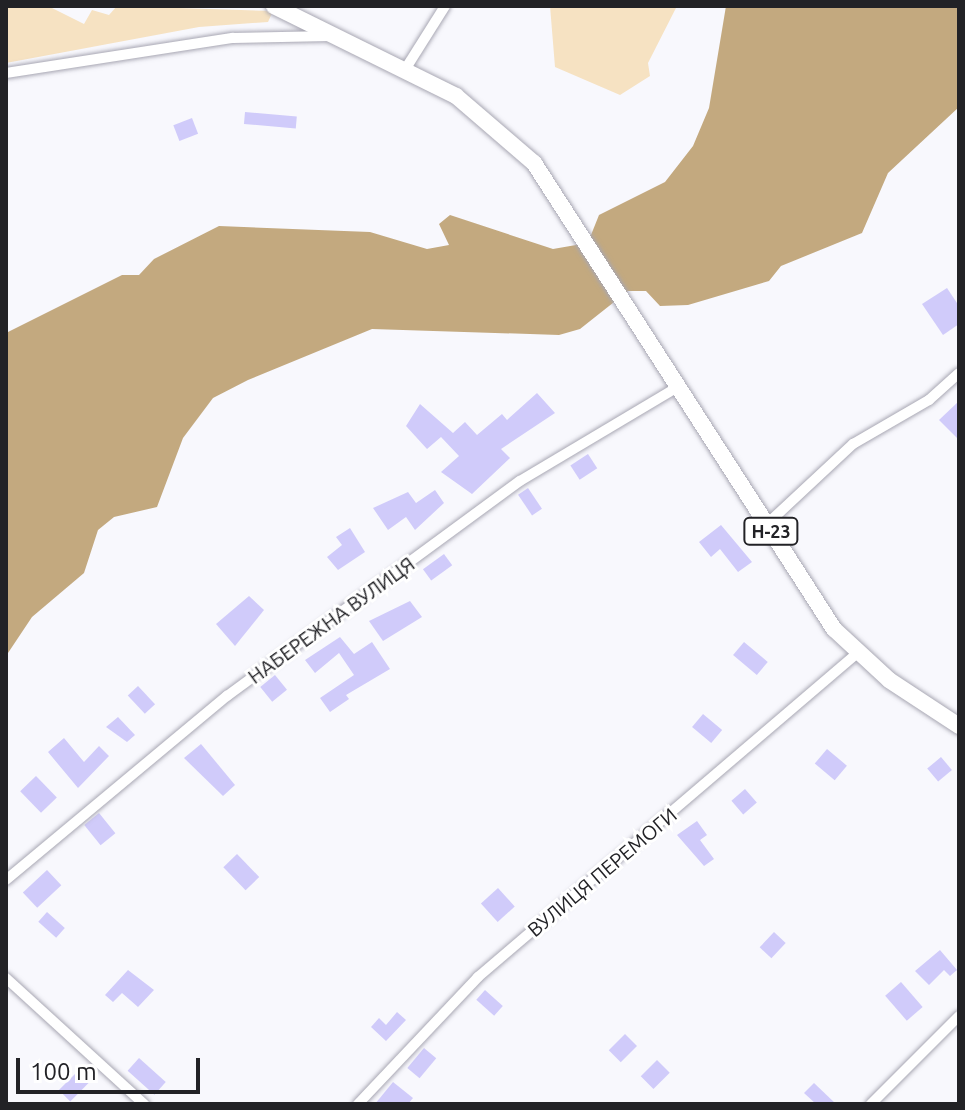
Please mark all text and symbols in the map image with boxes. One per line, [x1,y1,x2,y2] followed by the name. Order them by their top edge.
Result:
[743,517,799,545] road number: Н-23
[243,552,419,688] street label: НАБЕРЕЖНА ВУЛИЦЯ
[523,803,681,941] street label: ВУЛИЦЯ ПЕРЕМОГИ
[20,1042,204,1092] scale bar
[30,1058,97,1085] text: 100 m

